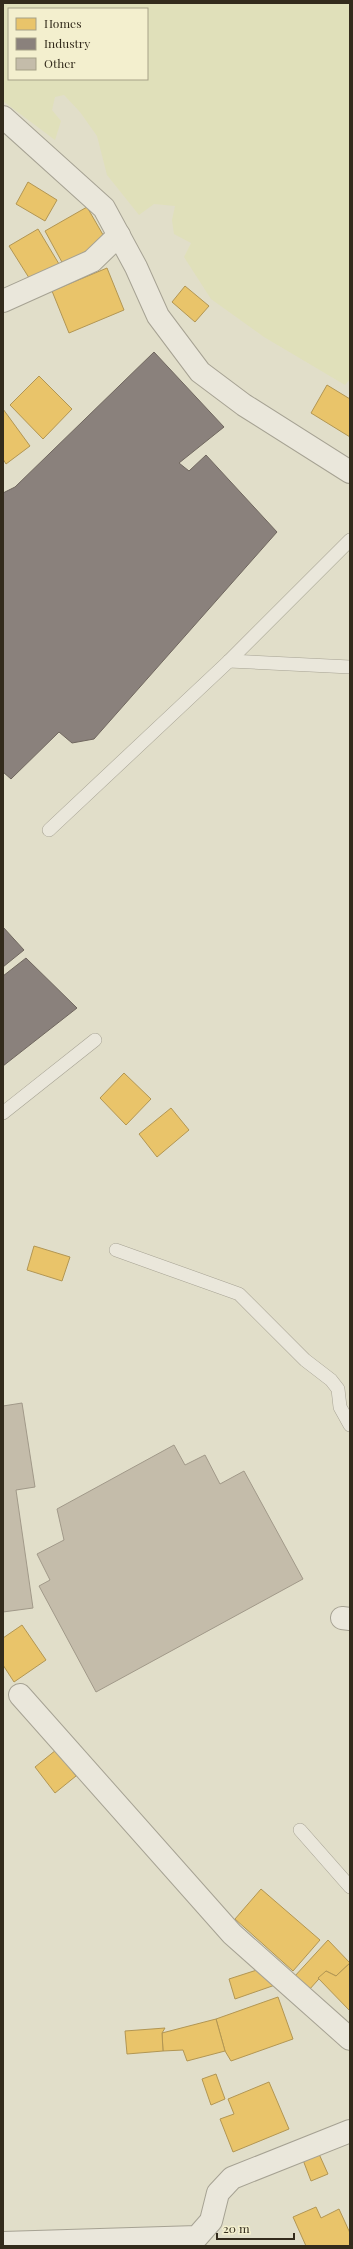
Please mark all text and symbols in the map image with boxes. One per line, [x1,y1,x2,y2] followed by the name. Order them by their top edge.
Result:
[8,8,148,80] legend
[44,15,82,31] text: Homes
[44,35,90,51] text: Industry
[44,55,76,71] text: Other
[217,2215,294,2241] scale bar
[223,2220,250,2236] text: 20 m

